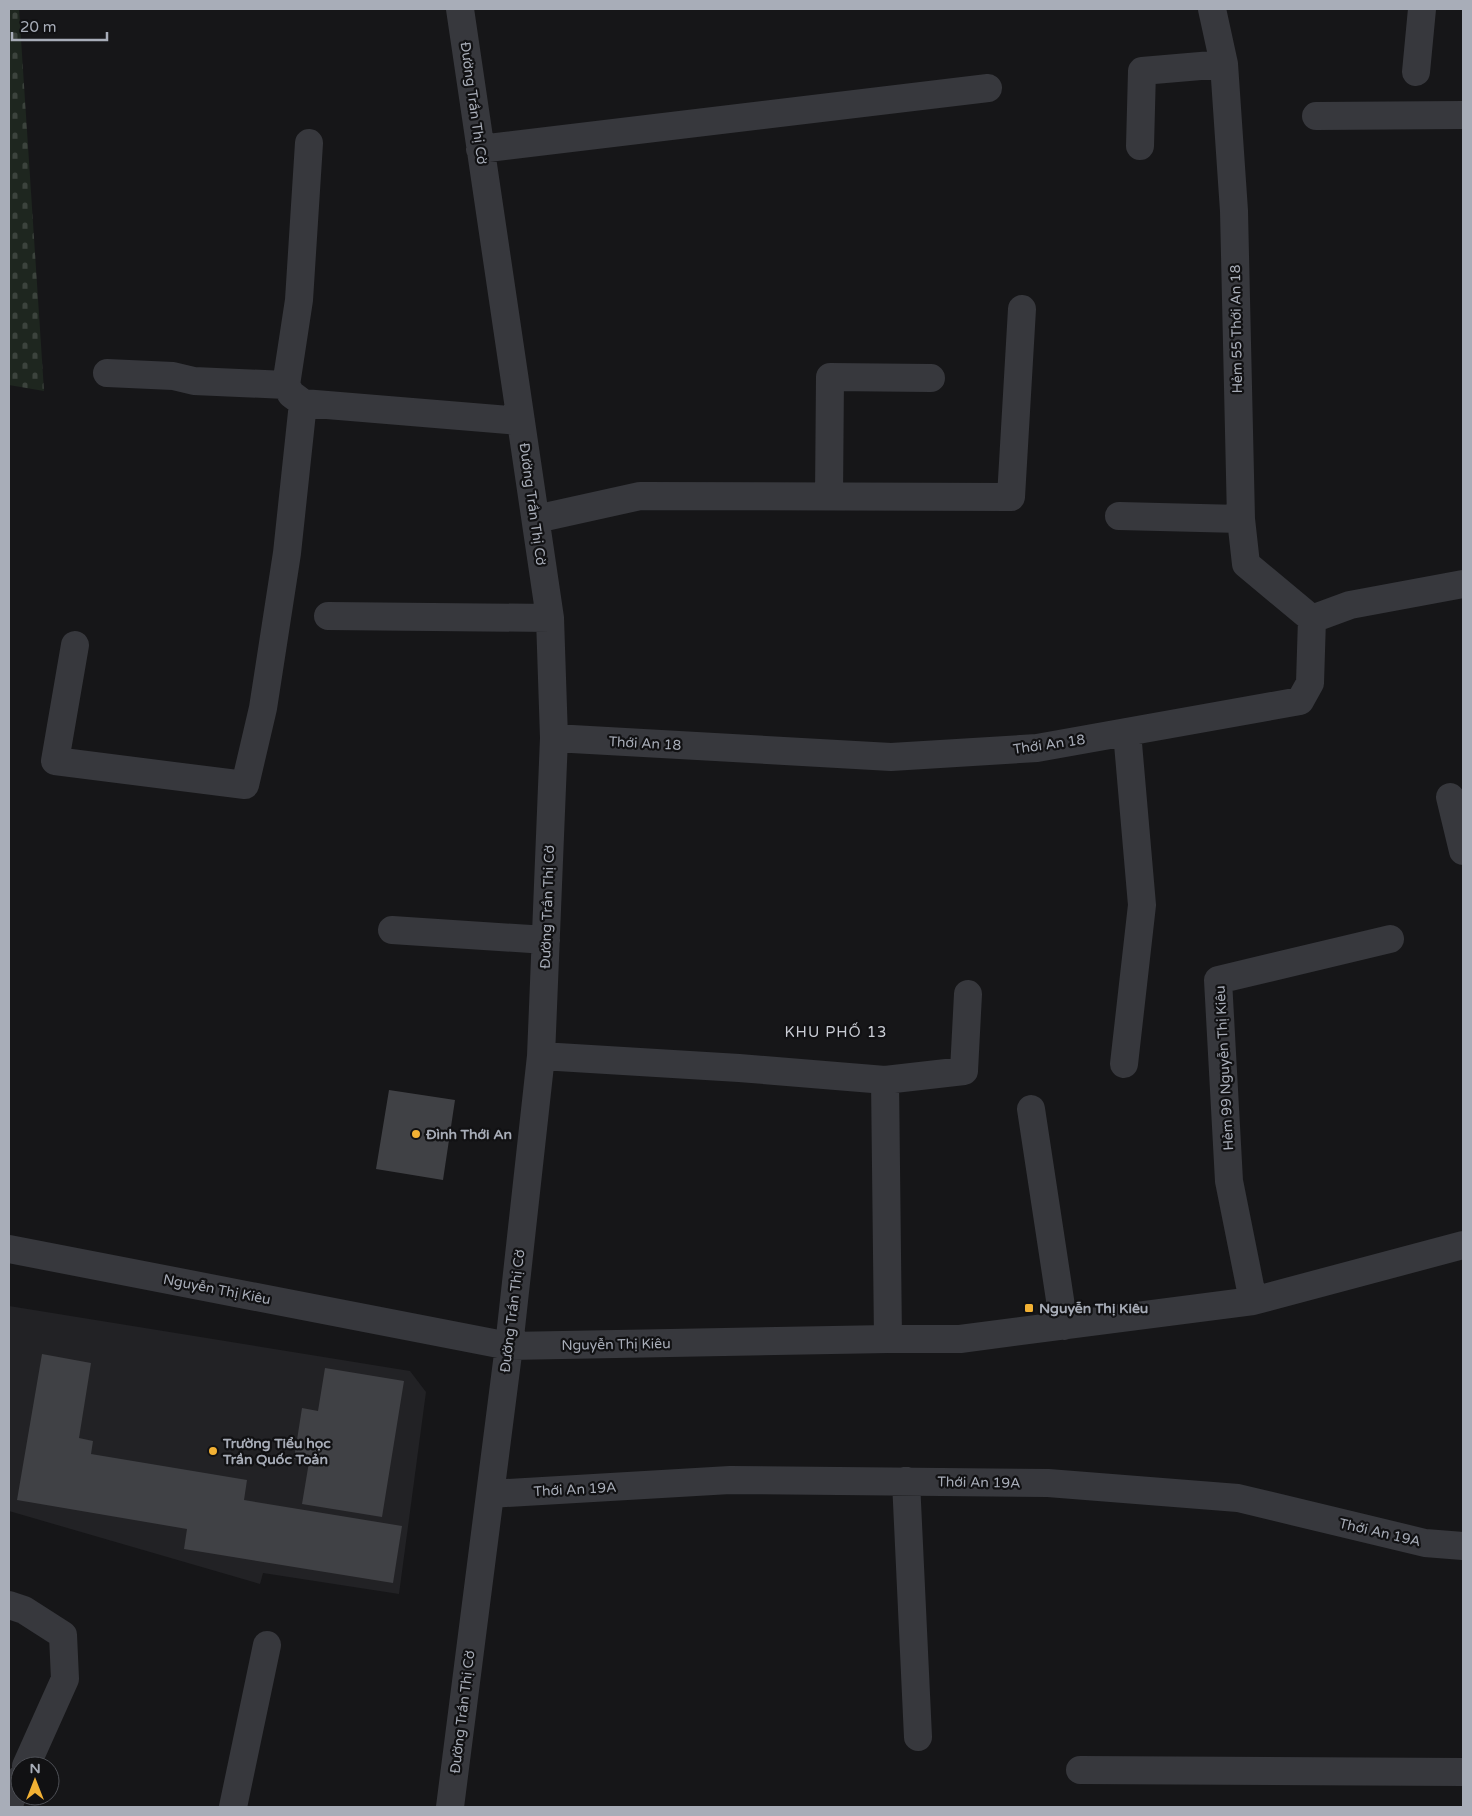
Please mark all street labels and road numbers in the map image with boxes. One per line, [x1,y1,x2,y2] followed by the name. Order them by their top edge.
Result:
[456,41,491,166] street label: Đường Trần Thị Cờ
[1227,264,1246,393] street label: Hẻm 55 Thới An 18
[515,442,550,567] street label: Đường Trần Thị Cờ
[1012,731,1086,758] street label: Thới An 18
[608,733,682,754] street label: Thới An 18
[537,845,558,969] street label: Đường Trần Thị Cờ
[1212,985,1237,1151] street label: Hẻm 99 Nguyễn Thị Kiêu
[497,1249,528,1374] street label: Đường Trần Thị Cờ
[162,1271,272,1308] street label: Nguyễn Thị Kiêu
[561,1335,671,1354] street label: Nguyễn Thị Kiêu
[937,1473,1021,1492] street label: Thới An 19A
[533,1479,617,1500] street label: Thới An 19A
[1337,1515,1422,1550] street label: Thới An 19A
[447,1650,478,1775] street label: Đường Trần Thị Cờ

